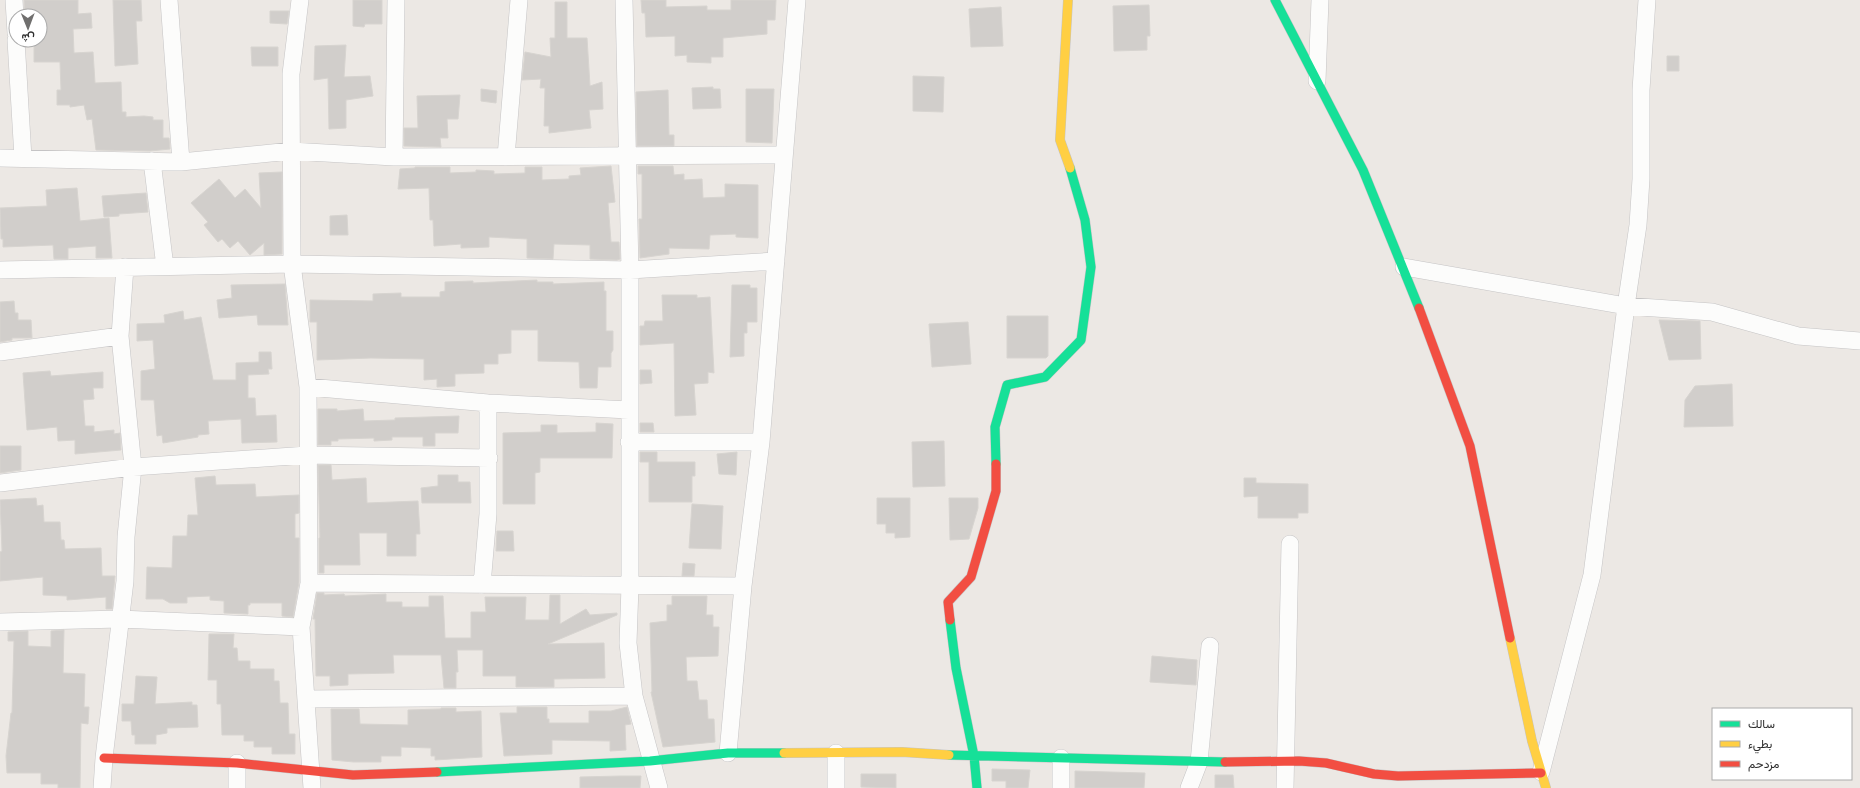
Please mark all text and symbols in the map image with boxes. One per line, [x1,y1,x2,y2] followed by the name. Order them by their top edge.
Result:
[8,8,48,48] north arrow
[21,31,35,44] text: ش
[1712,708,1852,780] legend
[1748,717,1775,731] text: سالك
[1748,737,1772,754] text: بطيء
[1748,757,1779,772] text: مزدحم

